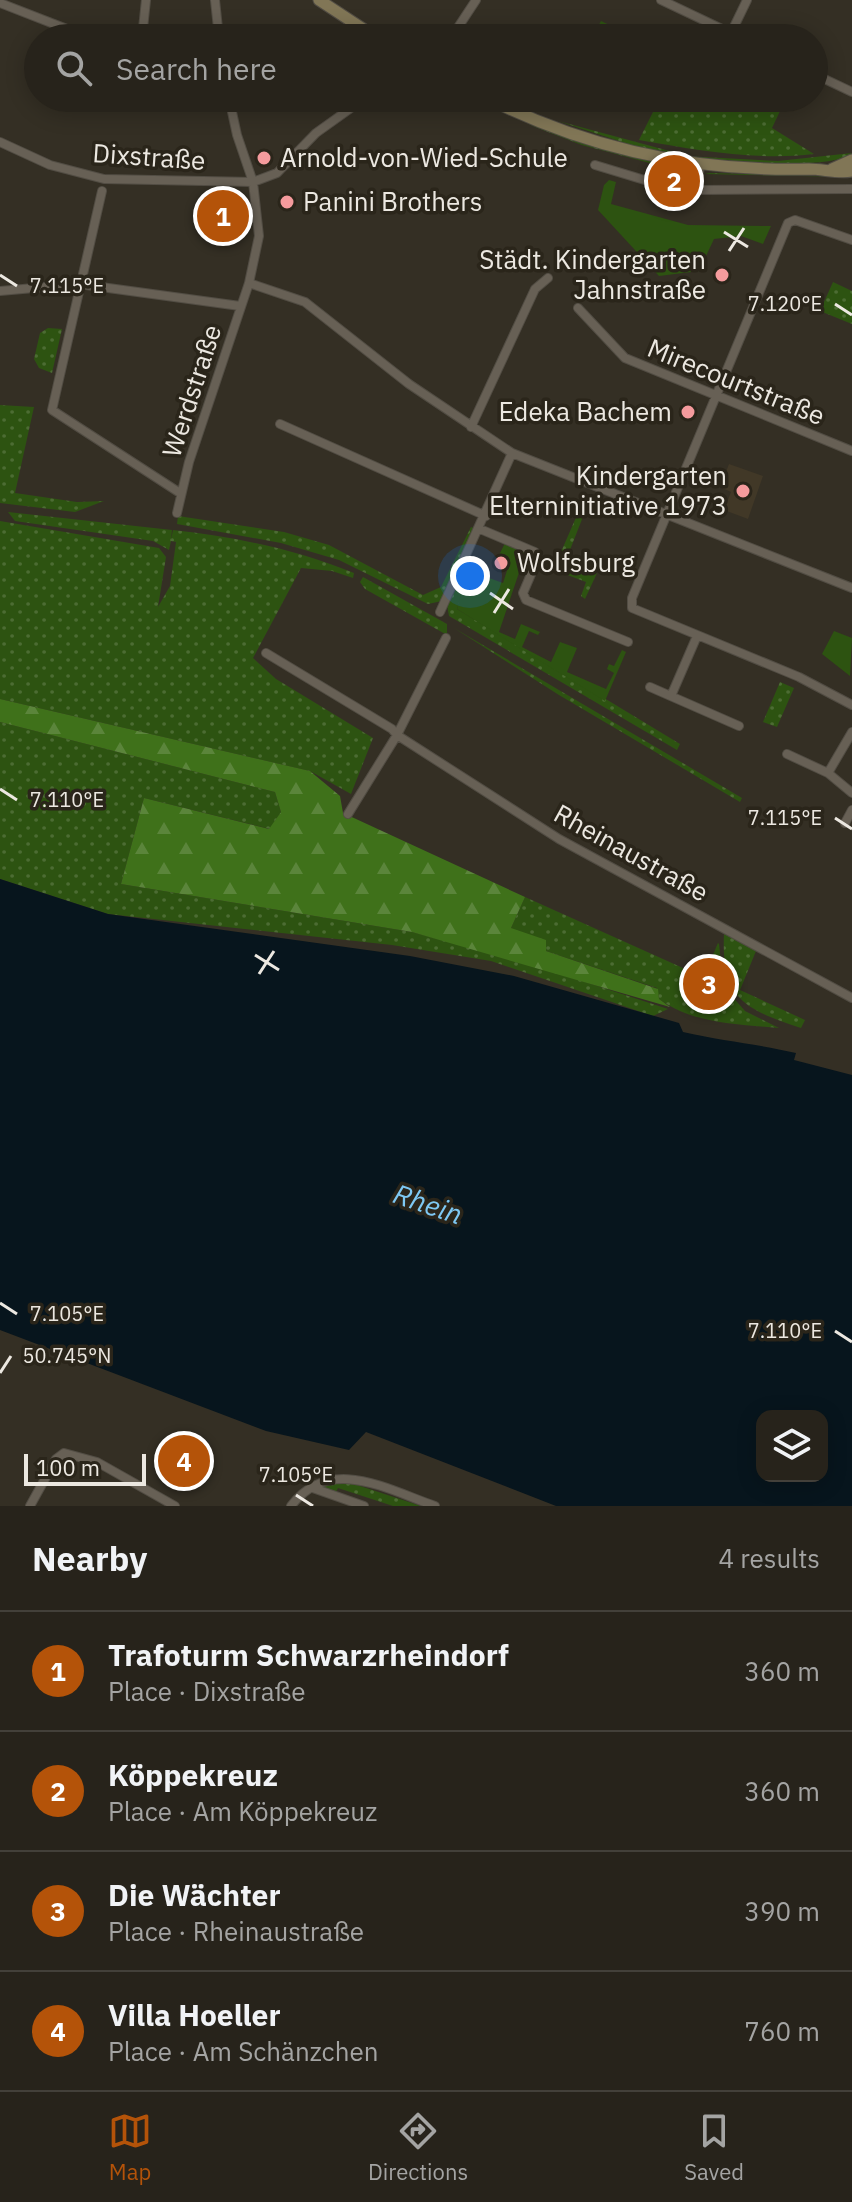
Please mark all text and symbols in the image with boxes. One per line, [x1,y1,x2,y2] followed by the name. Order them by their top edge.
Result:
[24,24,828,112] search box
[52,46,96,90] icon: search
[116,49,277,88] text: Search here
[92,135,207,177] street label: Dixstraße
[280,140,568,174] place label: Arnold-von-Wied-Schule
[255,149,273,167] marker: Arnold-von-Wied-Schule
[648,151,700,211] pin: 2
[303,184,482,218] place label: Panini Brothers
[197,186,249,246] pin: 1
[278,193,296,211] marker: Panini Brothers
[479,242,706,306] place label: Städt. Kindergarten Jahnstraße
[713,266,731,284] marker: Städt. Kindergarten Jahnstraße
[30,272,104,299] text: 7.115°E
[748,290,822,317] text: 7.120°E
[154,320,228,461] street label: Werdstraße
[643,330,830,432] street label: Mirecourtstraße
[498,394,672,428] place label: Edeka Bachem
[679,403,697,421] marker: Edeka Bachem
[489,458,727,522] place label: Kindergarten Elterninitiative 1973
[734,482,752,500] marker: Kindergarten Elterninitiative 1973
[517,545,635,579] place label: Wolfsburg
[492,554,510,572] marker: Wolfsburg
[450,556,490,596] your location
[30,786,104,813] text: 7.110°E
[548,796,715,909] street label: Rheinaustraße
[748,804,822,831] text: 7.115°E
[683,954,735,1014] pin: 3
[389,1175,468,1233] water label: Rhein
[30,1300,104,1327] text: 7.105°E
[748,1317,822,1344] text: 7.110°E
[23,1342,111,1369] text: 50.745°N
[756,1410,828,1482] map controls
[756,1410,828,1482] button: layers
[158,1431,210,1491] pin: 4
[24,1450,146,1486] scale bar
[36,1453,100,1482] text: 100 m
[259,1461,333,1488] text: 7.105°E
[32,1536,147,1580] text: Nearby
[718,1541,820,1575] text: 4 results
[108,1635,509,1674] text: Trafoturm Schwarzrheindorf
[50,1654,66,1688] text: 1
[744,1654,820,1688] text: 360 m
[108,1674,306,1708] text: Place · Dixstraße
[108,1755,278,1794] text: Köppekreuz
[50,1774,66,1808] text: 2
[744,1774,820,1808] text: 360 m
[108,1794,377,1828] text: Place · Am Köppekreuz
[108,1875,281,1914] text: Die Wächter
[50,1894,66,1928] text: 3
[744,1894,820,1928] text: 390 m
[108,1914,364,1948] text: Place · Rheinaustraße
[108,1995,281,2034] text: Villa Hoeller
[50,2014,66,2048] text: 4
[744,2014,820,2048] text: 760 m
[108,2034,378,2068] text: Place · Am Schänzchen
[108,2109,152,2186] tab: Map
[368,2109,468,2186] tab: Directions
[684,2109,744,2186] tab: Saved

